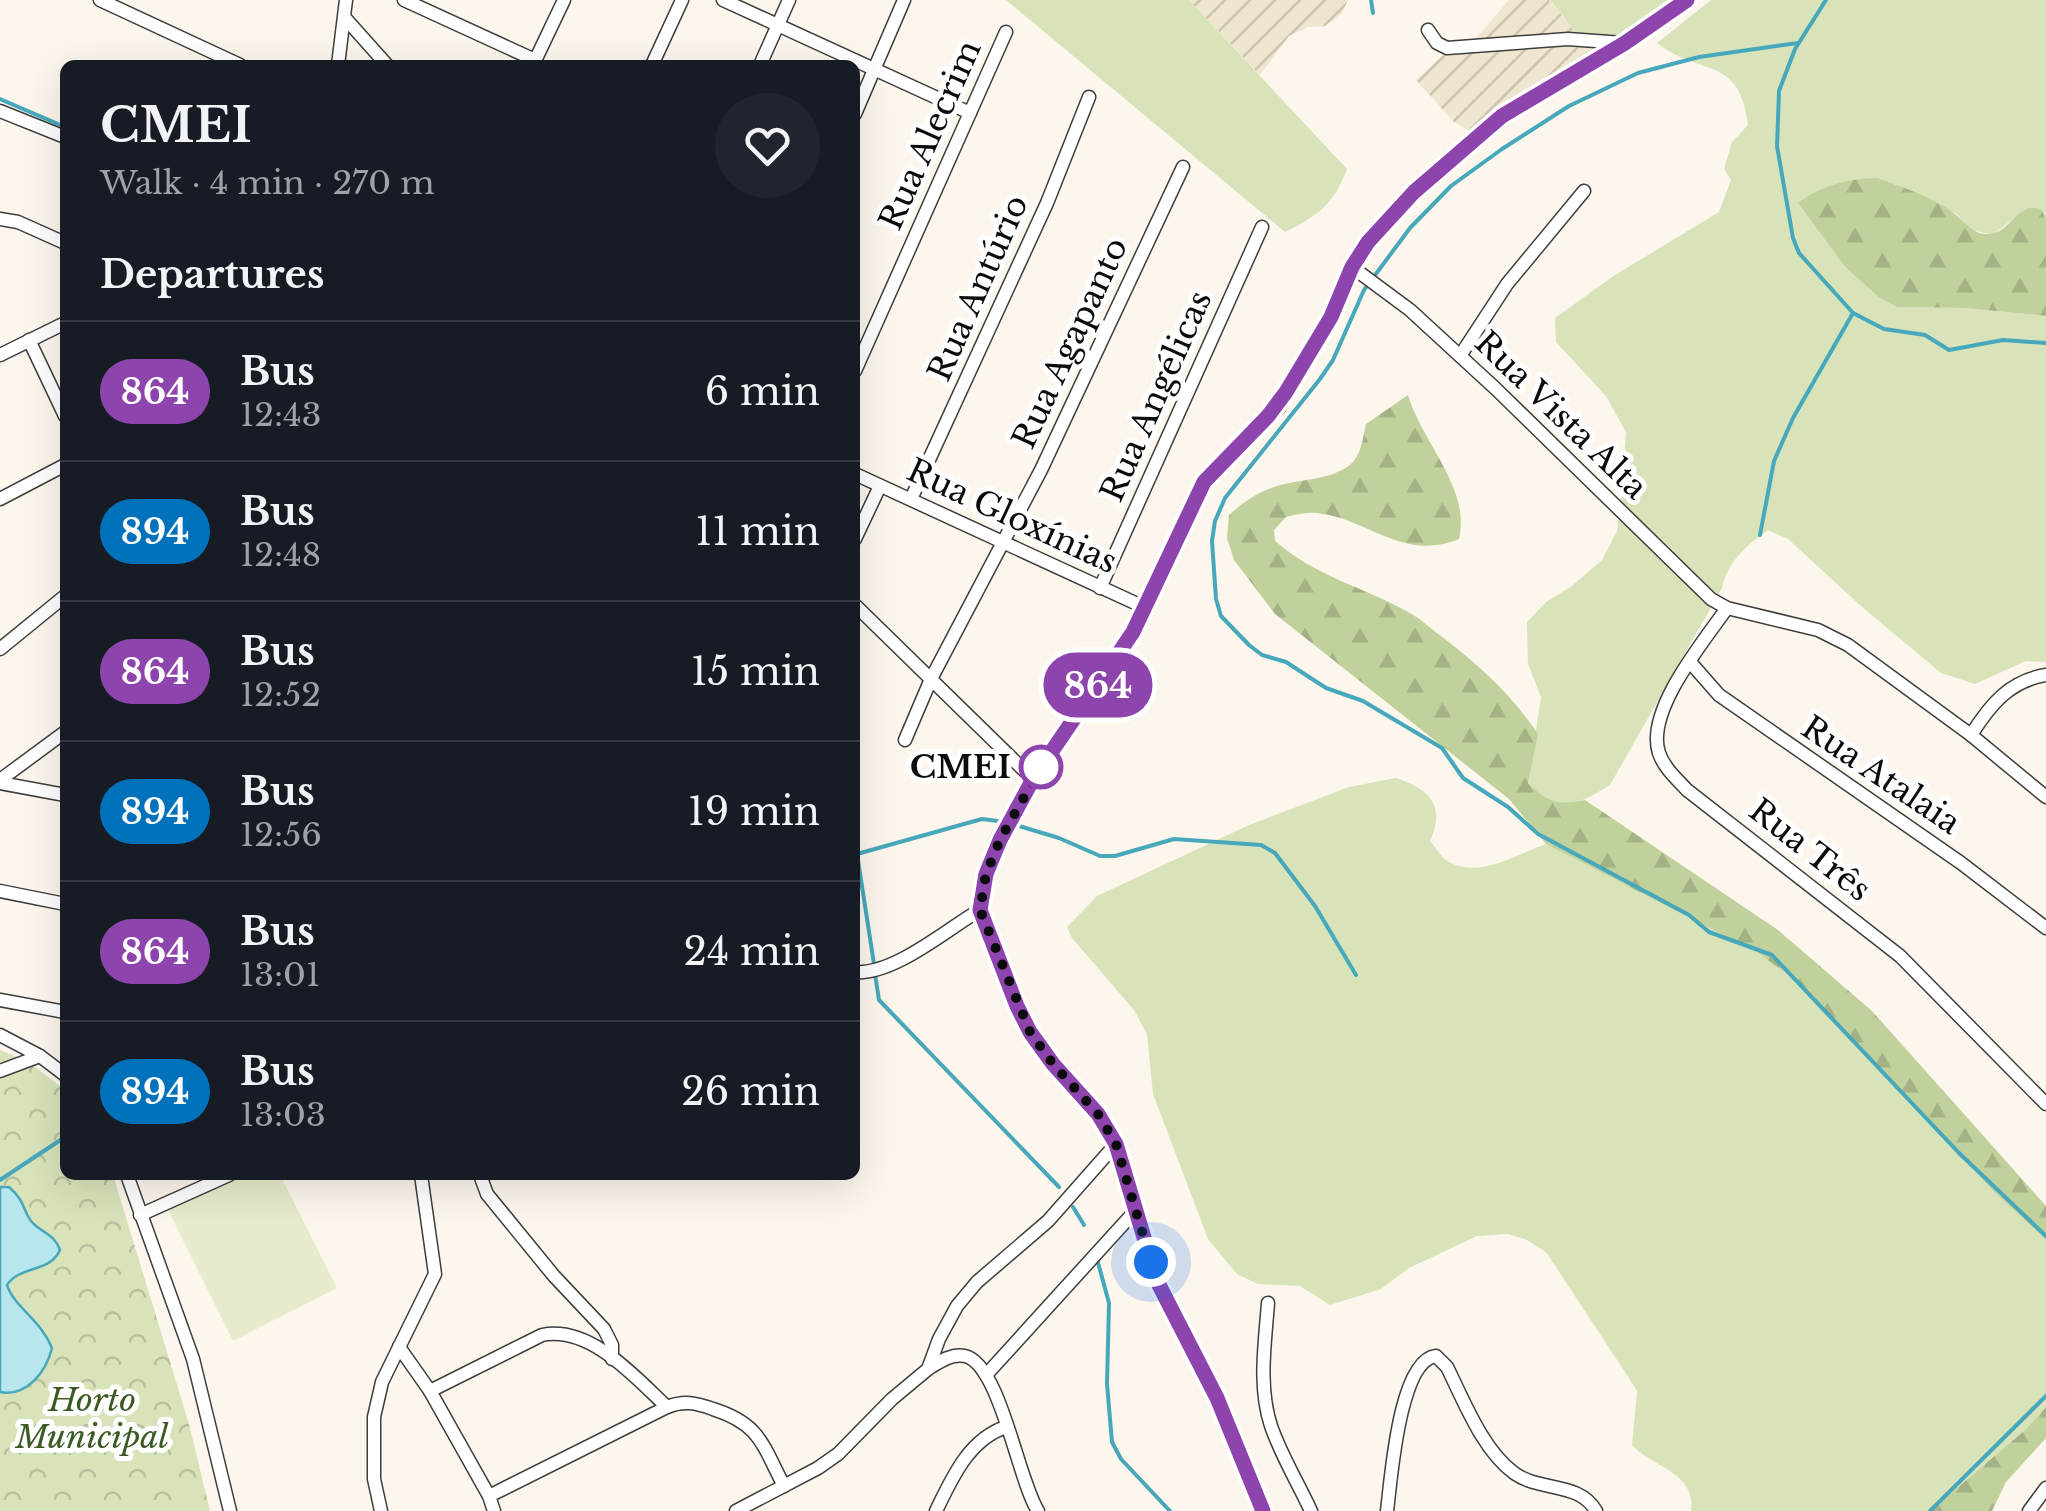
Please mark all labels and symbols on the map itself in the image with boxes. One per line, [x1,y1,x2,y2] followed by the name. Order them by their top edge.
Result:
[870,34,990,236] street label: Rua Alecrim
[919,189,1037,387] street label: Rua Antúrio
[1004,231,1136,455] street label: Rua Agapanto
[1092,284,1220,508] street label: Rua Angélicas
[1466,323,1656,508] street label: Rua Vista Alta
[901,450,1123,582] street label: Rua Gloxínias
[1040,652,1156,718] line badge: 864
[1794,707,1968,843] street label: Rua Atalaia
[1020,746,1062,788] marker: CMEI
[910,747,1011,787] place label: CMEI
[1741,790,1879,910] street label: Rua Três
[1126,1237,1176,1287] your location
[14,1380,170,1457] park label: Horto Municipal

